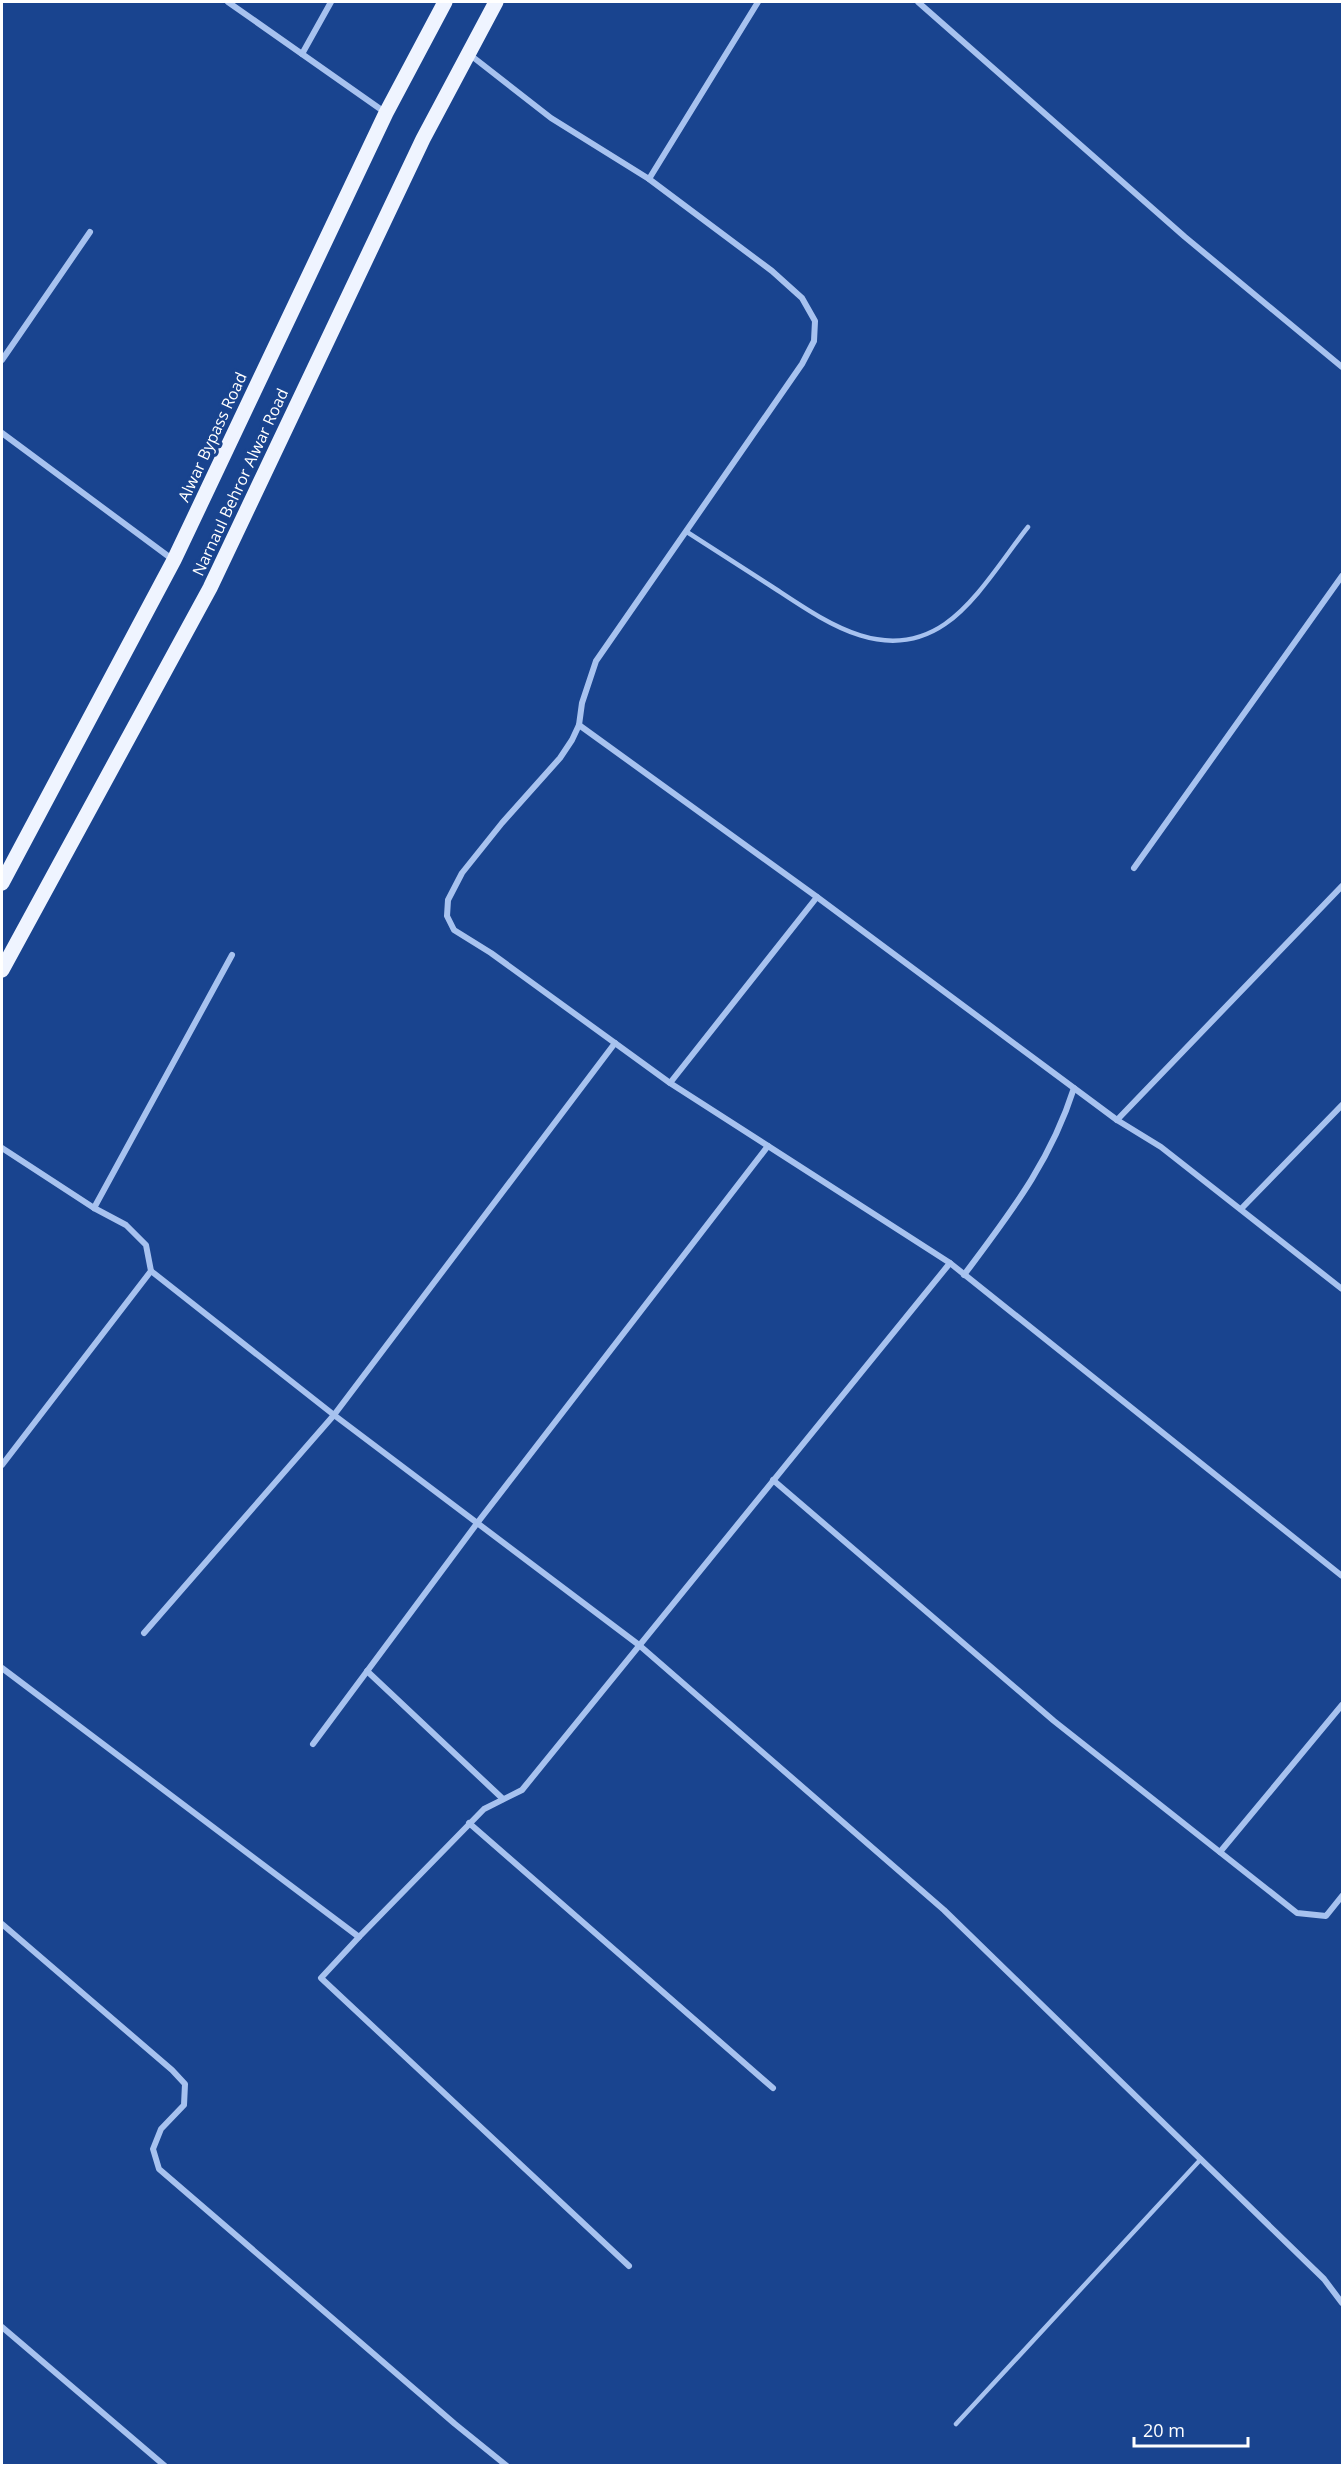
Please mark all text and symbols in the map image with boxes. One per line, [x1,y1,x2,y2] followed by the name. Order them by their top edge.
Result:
[172,369,252,505] street label: Alwar Bypass Road
[187,385,293,579] street label: Narnaul Behror Alwar Road
[1134,2410,1248,2448] scale bar
[1143,2418,1185,2442] text: 20 m

